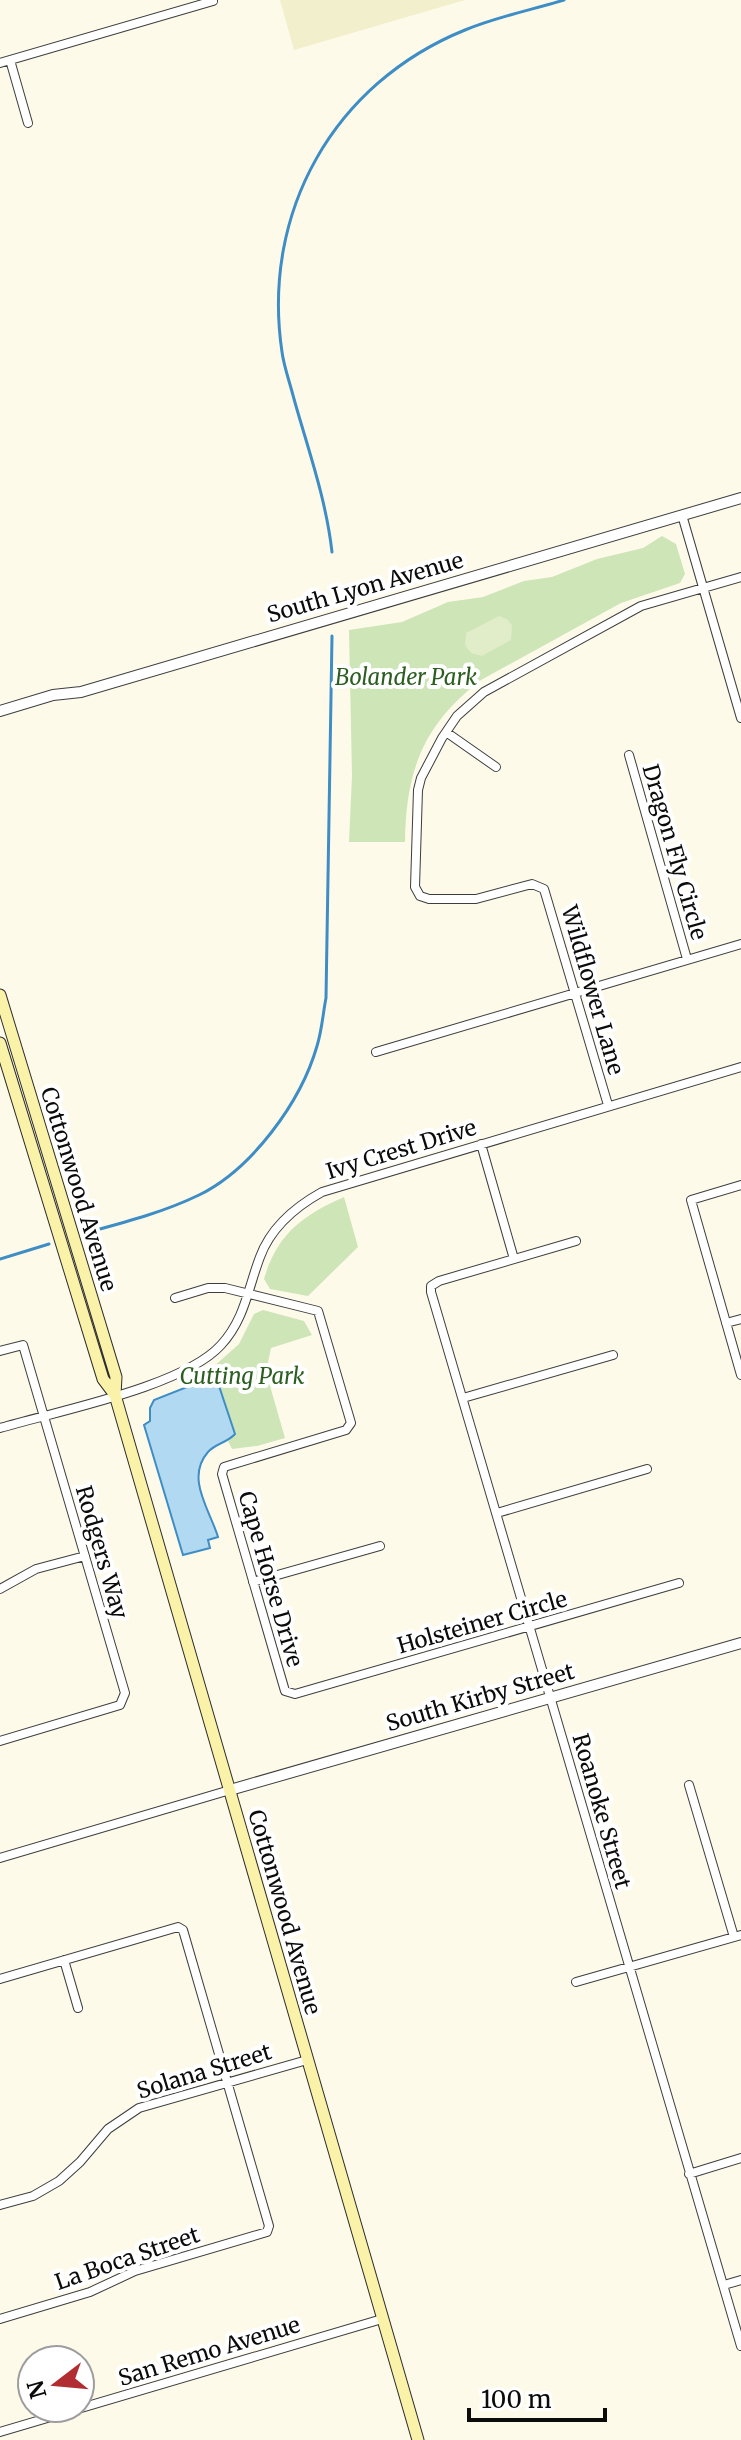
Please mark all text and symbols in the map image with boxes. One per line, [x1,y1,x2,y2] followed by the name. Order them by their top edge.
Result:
[264,546,466,628] street label: South Lyon Avenue
[335,663,477,691] park label: Bolander Park
[637,761,713,943] street label: Dragon Fly Circle
[555,901,631,1078] street label: Wildflower Lane
[35,1084,123,1294] street label: Cottonwood Avenue
[323,1113,479,1185] street label: Ivy Crest Drive
[179,1362,305,1390] park label: Cutting Park
[70,1482,134,1622] street label: Rodgers Way
[233,1488,309,1670] street label: Cape Horse Drive
[394,1584,570,1660] street label: Holsteiner Circle
[383,1657,578,1737] street label: South Kirby Street
[566,1730,638,1892] street label: Roanoke Street
[242,1806,328,2018] street label: Cottonwood Avenue
[133,2037,275,2105] street label: Solana Street
[51,2220,203,2296] street label: La Boca Street
[115,2310,303,2392] street label: San Remo Avenue
[16,2344,96,2424] north arrow
[469,2372,605,2422] scale bar
[21,2377,53,2402] text: N
[481,2384,552,2415] text: 100 m

